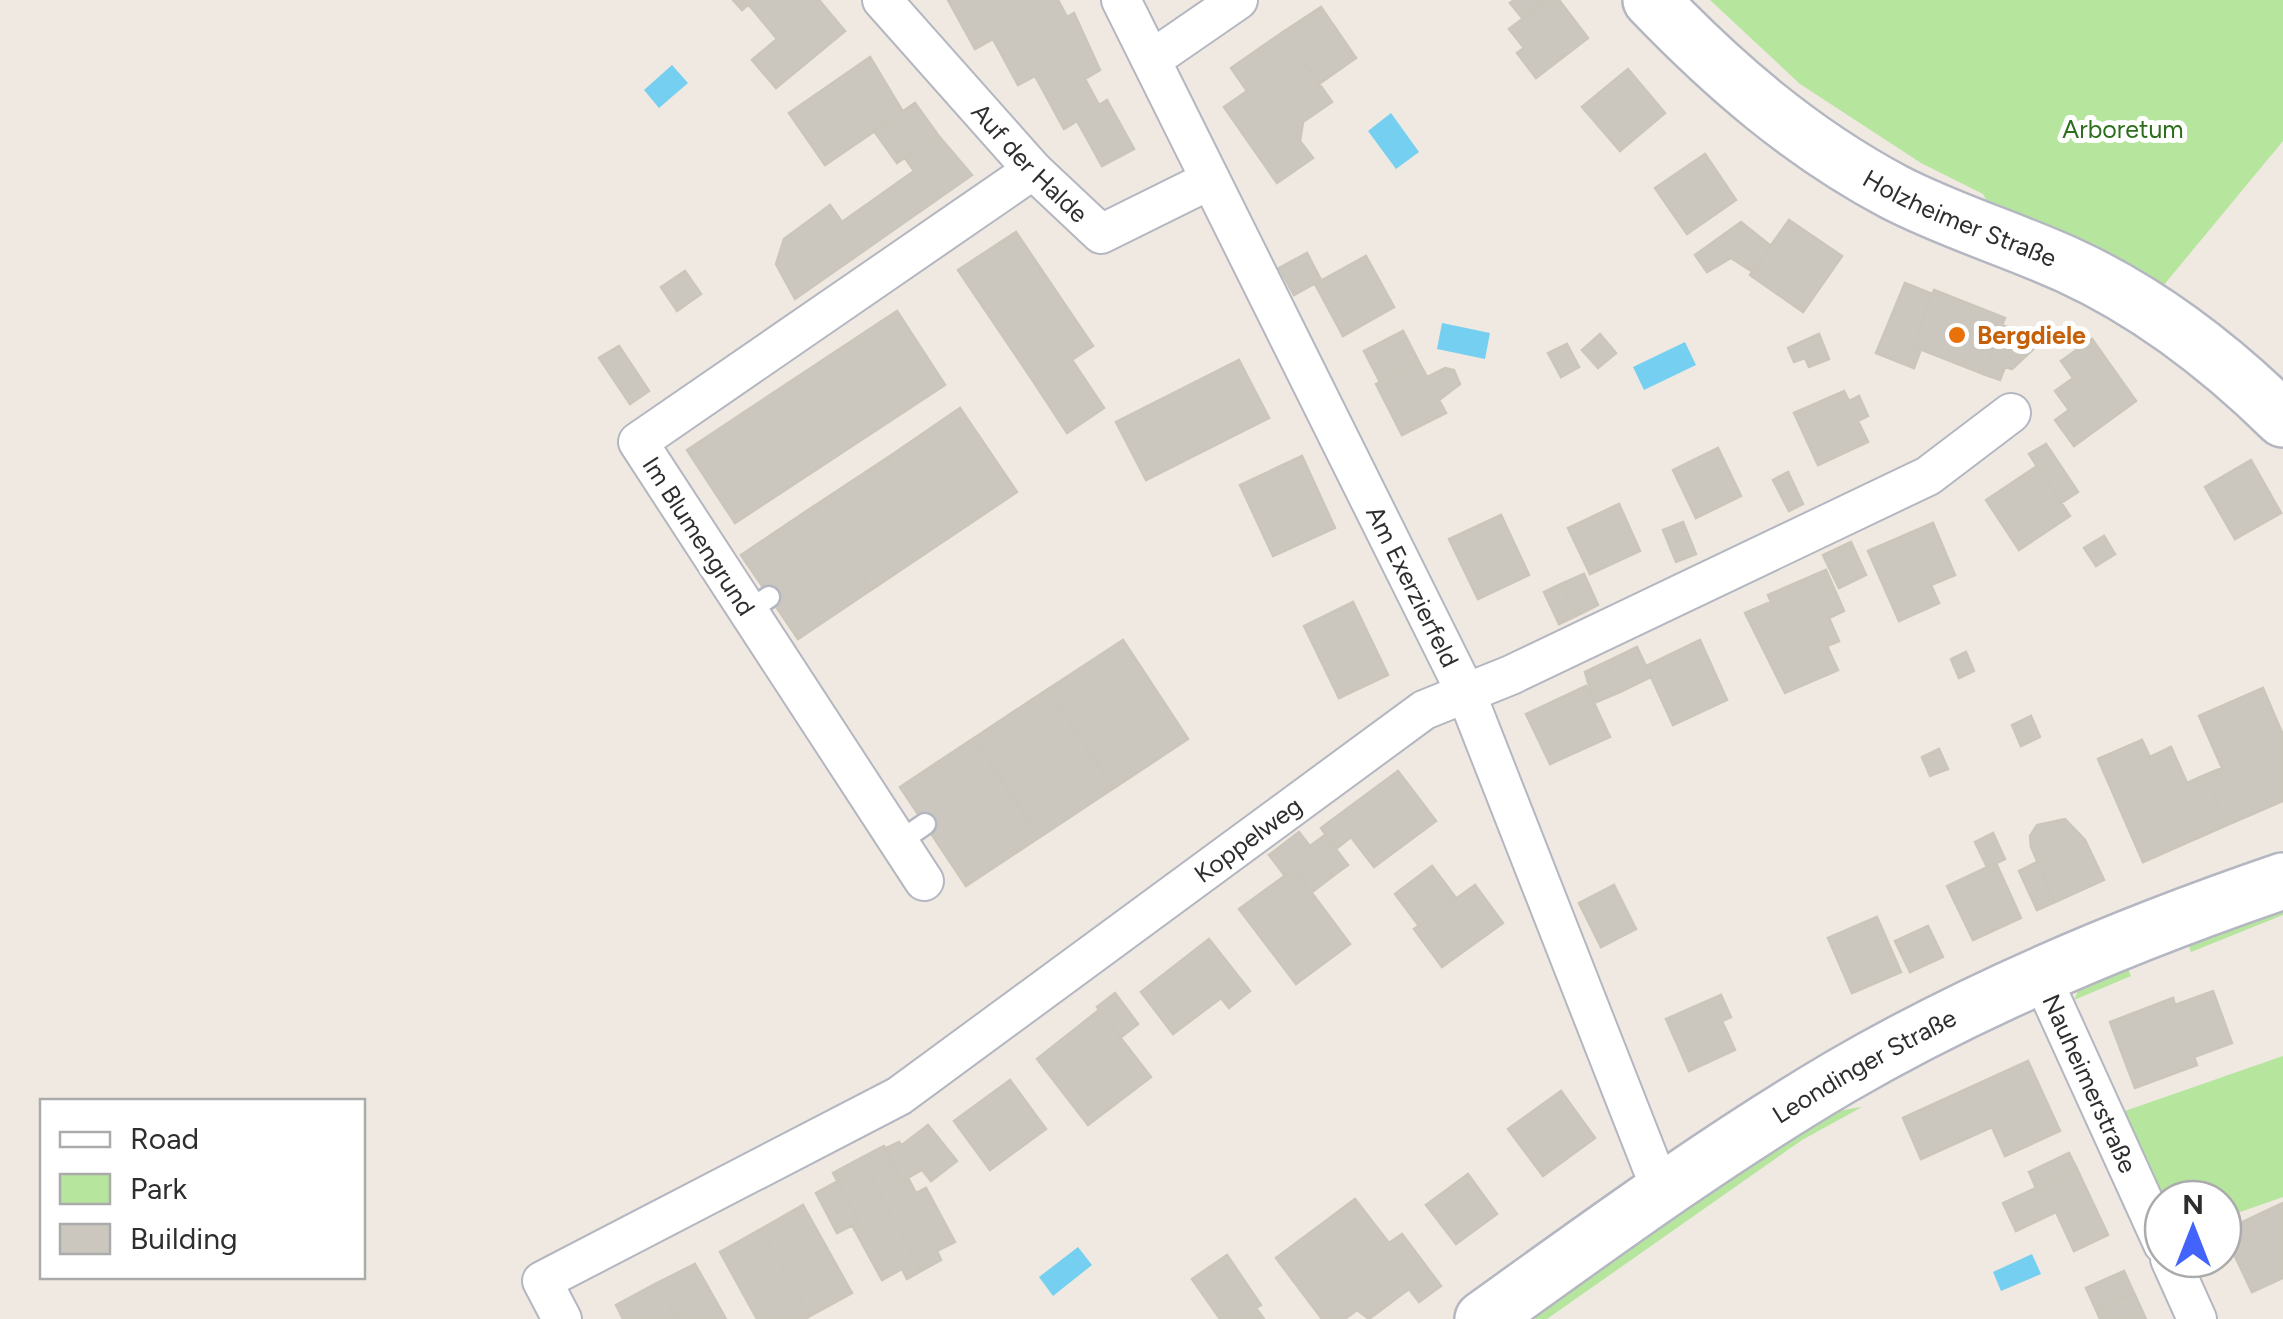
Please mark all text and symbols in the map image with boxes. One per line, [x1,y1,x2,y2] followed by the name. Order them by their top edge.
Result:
[966,97,1094,229] street label: Auf der Halde
[2062,114,2184,144] park label: Arboretum
[1858,163,2061,273] street label: Holzheimer Straße
[1977,320,2086,350] place label: Bergdiele
[1946,324,1968,346] marker: Bergdiele
[636,451,762,621] street label: Im Blumengrund
[1360,501,1466,672] street label: Am Exerzierfeld
[1188,790,1307,889] street label: Koppelweg
[2036,989,2144,1177] street label: Nauheimerstraße
[1767,1002,1961,1130] street label: Leondinger Straße
[40,1099,365,1279] legend
[130,1120,199,1157] text: Road
[130,1170,188,1207] text: Park
[2143,1179,2243,1279] north arrow
[2182,1187,2204,1221] text: N
[130,1220,238,1257] text: Building

